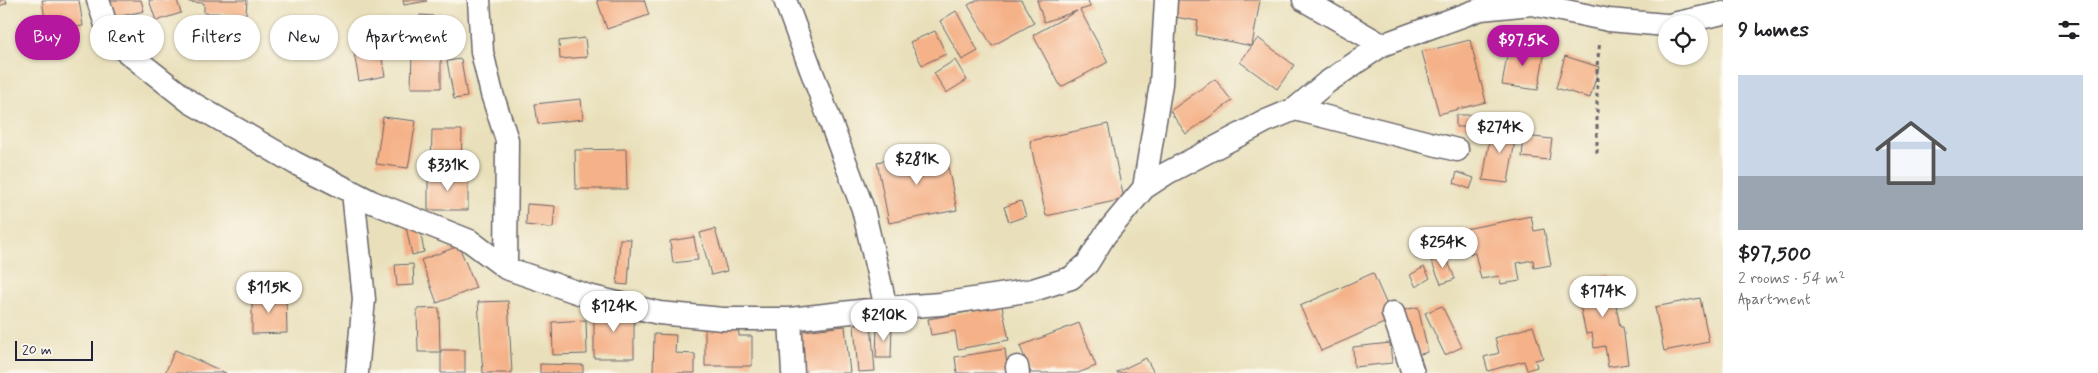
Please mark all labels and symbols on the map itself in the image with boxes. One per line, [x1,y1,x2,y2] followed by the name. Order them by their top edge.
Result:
[1482,24,1564,67] pin: $97.5K
[1465,112,1535,154] pin: $274K
[882,144,952,186] pin: $281K
[413,150,483,192] pin: $331K
[1408,226,1478,269] pin: $254K
[234,272,304,314] pin: $115K
[1568,276,1638,318] pin: $174K
[579,290,649,333] pin: $124K
[849,300,919,342] pin: $210K
[15,338,92,361] scale bar

